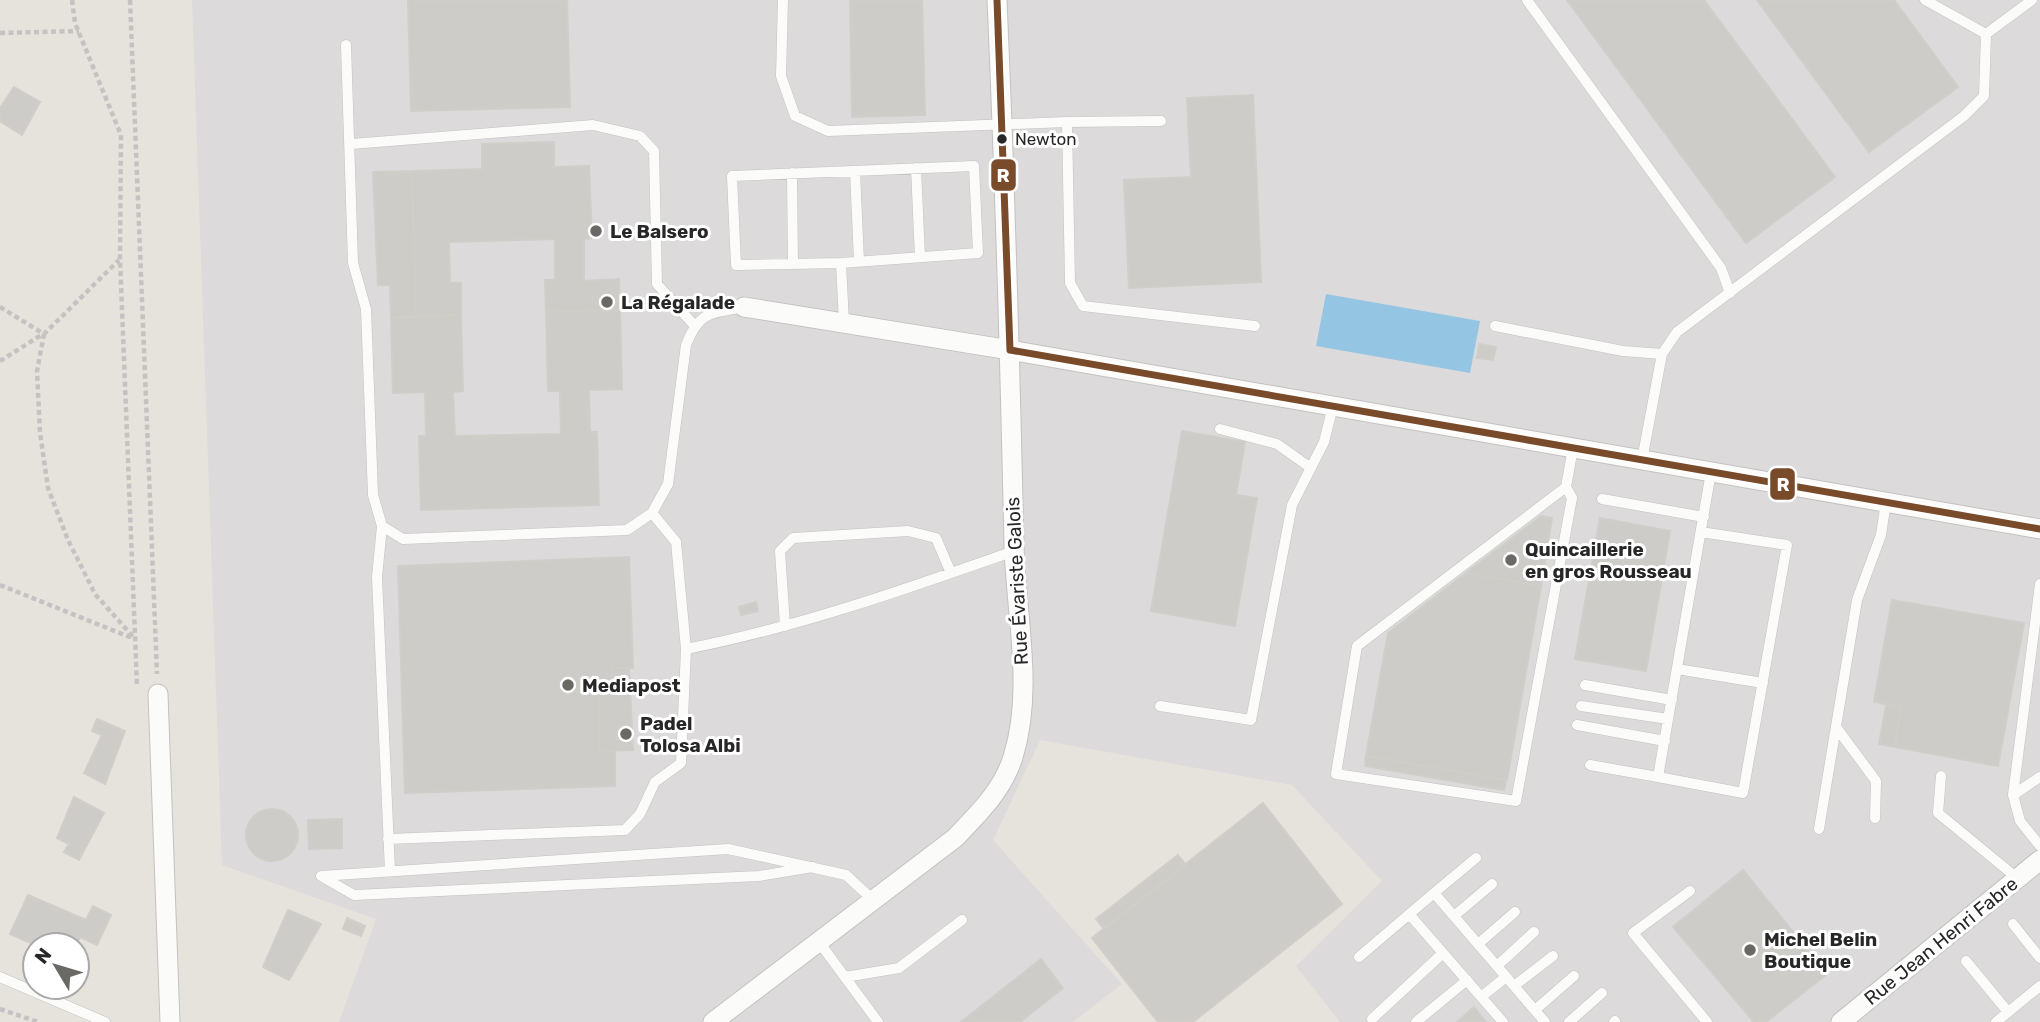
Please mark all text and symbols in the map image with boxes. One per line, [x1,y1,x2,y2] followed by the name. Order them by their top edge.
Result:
[1015,129,1076,149] place label: Newton
[995,132,1009,146] marker: Newton
[990,158,1017,192] line badge: R
[996,164,1010,187] text: R
[610,220,709,243] place label: Le Balsero
[588,223,604,239] marker: Le Balsero
[621,291,735,314] place label: La Régalade
[599,294,615,310] marker: La Régalade
[1769,467,1796,501] line badge: R
[1776,473,1790,496] text: R
[1001,496,1033,666] street label: Rue Évariste Galois
[1525,538,1692,583] place label: Quincaillerie en gros Rousseau
[1503,552,1519,568] marker: Quincaillerie en gros Rousseau
[582,674,681,697] place label: Mediapost
[560,677,576,693] marker: Mediapost
[640,712,741,757] place label: Padel Tolosa Albi
[618,726,634,742] marker: Padel Tolosa Albi
[1860,872,2022,1010] street label: Rue Jean Henri Fabre
[1764,928,1877,973] place label: Michel Belin Boutique
[21,931,91,1001] north arrow
[1742,942,1758,958] marker: Michel Belin Boutique
[30,943,56,968] text: N

